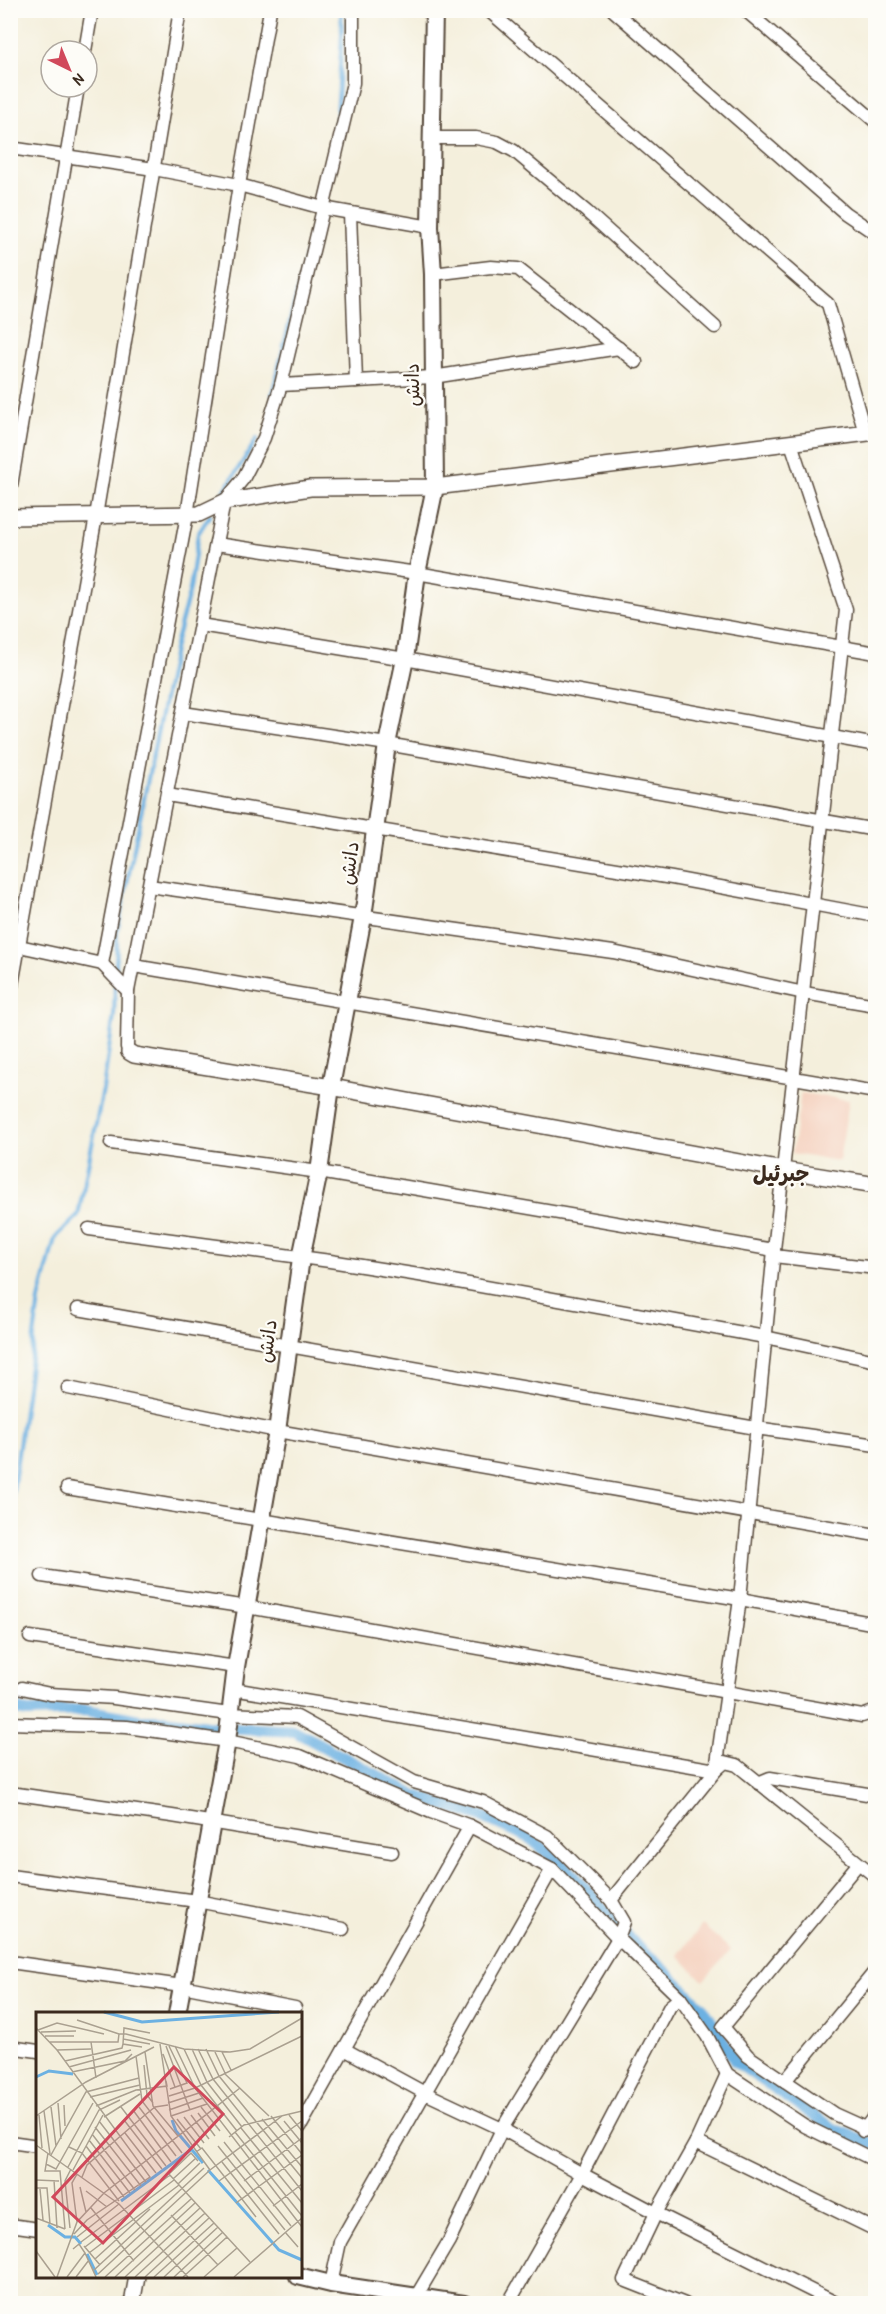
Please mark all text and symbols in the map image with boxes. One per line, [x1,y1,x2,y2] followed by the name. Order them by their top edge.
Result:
[39,39,99,99] north arrow
[68,69,90,91] text: N
[398,363,425,407] street label: دانش
[332,840,365,886] street label: دانش
[753,1159,809,1188] district label: جبرئیل
[250,1318,283,1364] street label: دانش
[36,2012,302,2278] inset map

